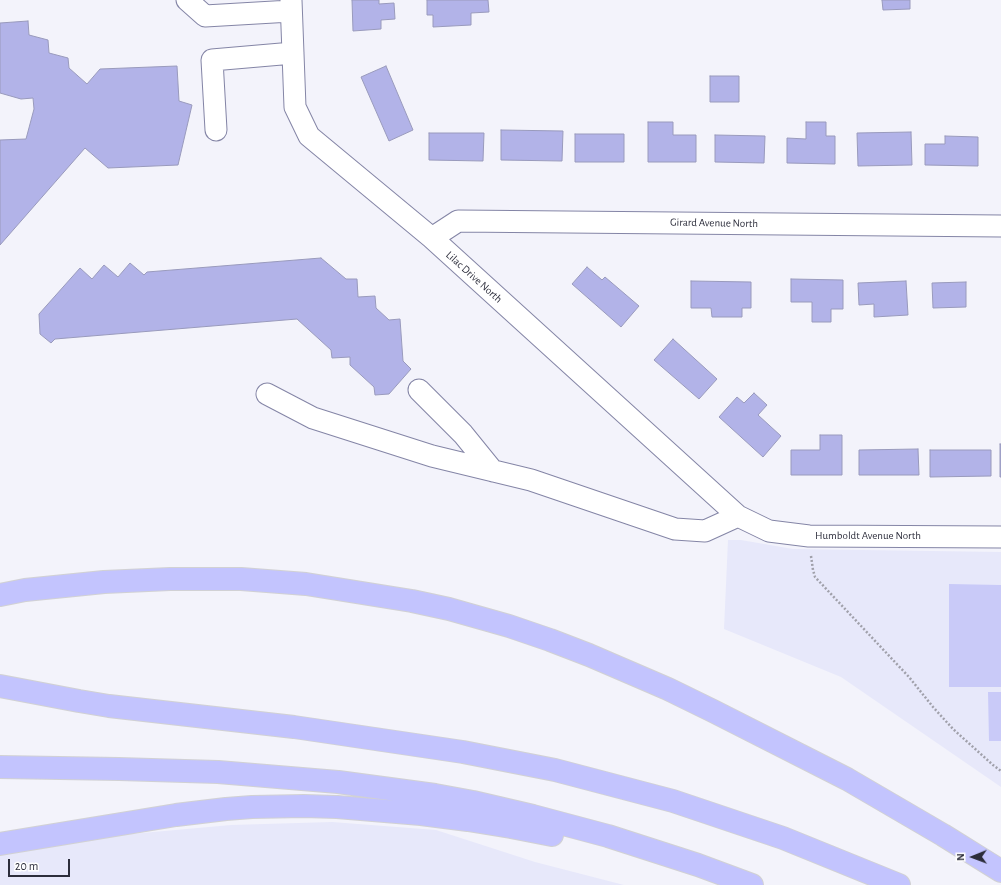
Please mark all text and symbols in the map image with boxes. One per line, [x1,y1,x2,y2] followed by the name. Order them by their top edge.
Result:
[670,216,758,230] street label: Girard Avenue North
[443,248,505,306] street label: Lilac Drive North
[815,529,921,543] street label: Humboldt Avenue North
[953,837,993,877] north arrow
[10,851,72,877] scale bar
[955,853,966,861] text: N
[15,860,38,872] text: 20 m

